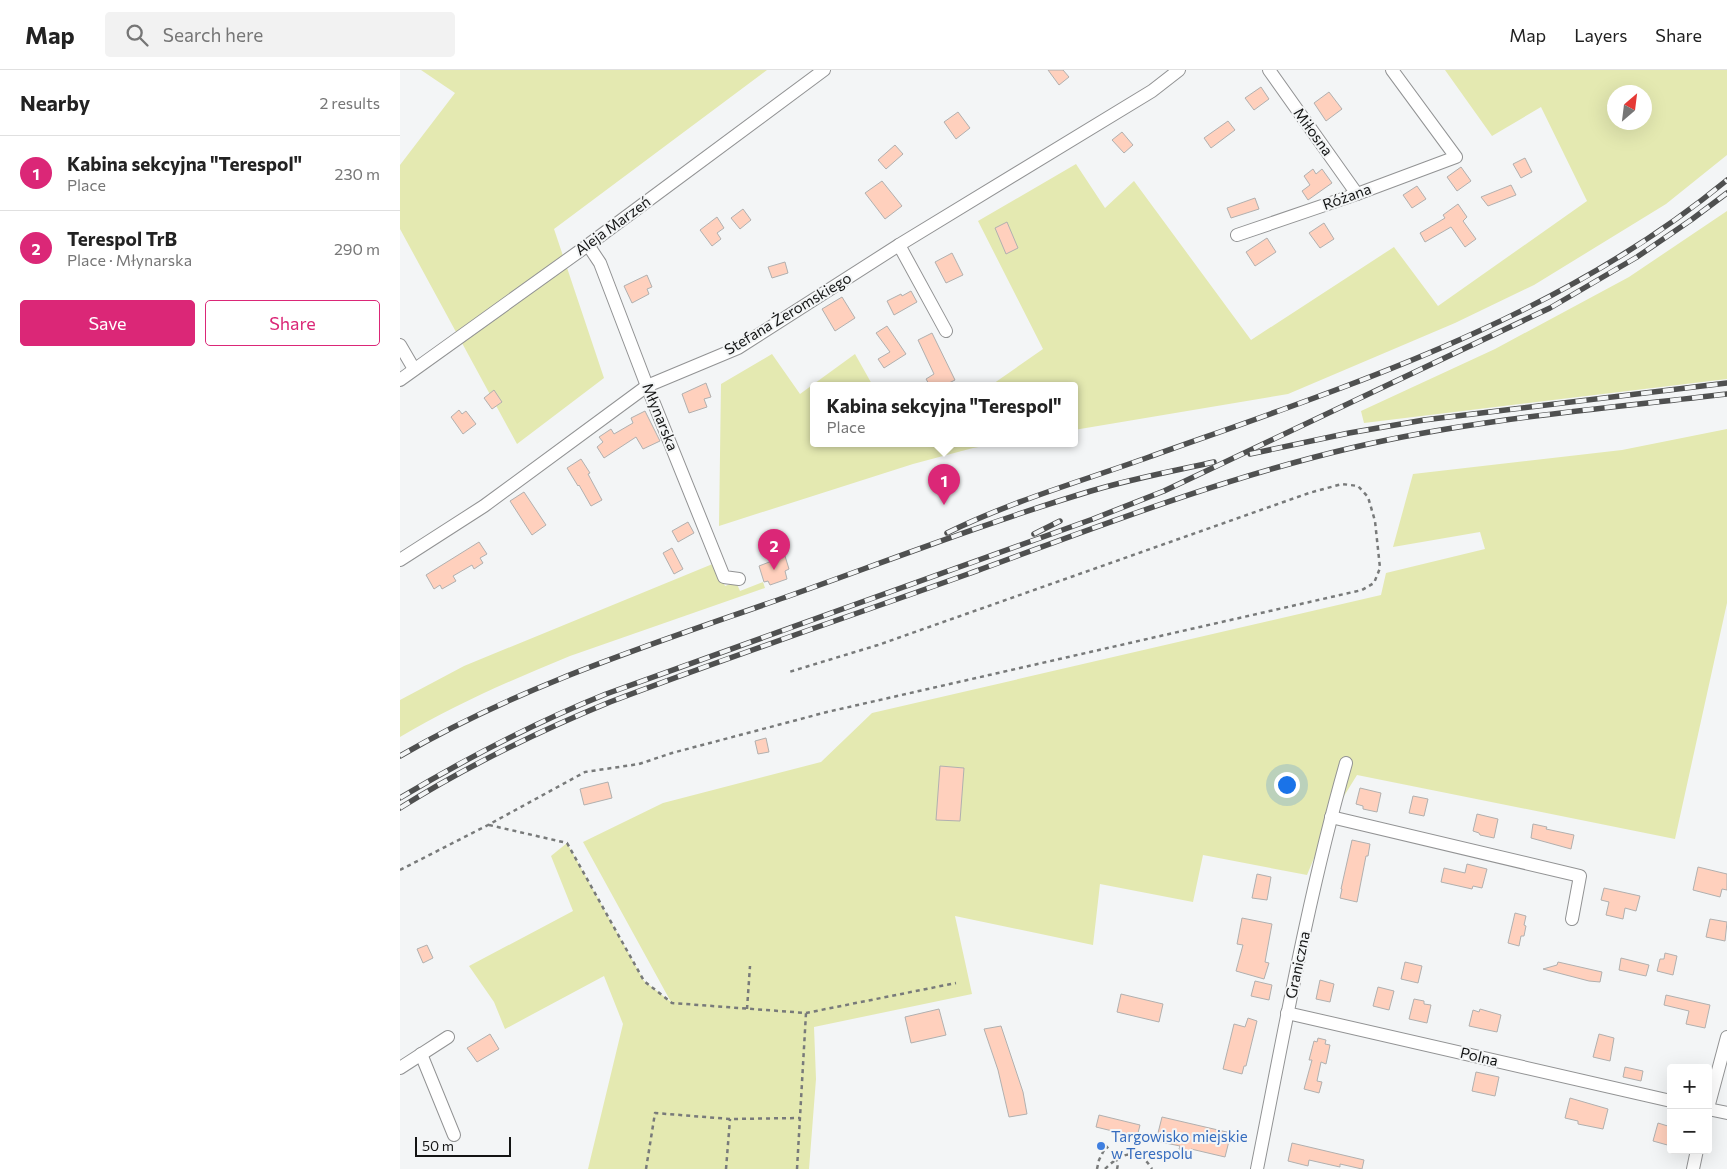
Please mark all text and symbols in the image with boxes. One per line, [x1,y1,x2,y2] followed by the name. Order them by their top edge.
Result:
[105,12,455,57] search box
[25,20,75,49] text: Map
[123,21,151,49] icon: search
[163,23,263,46] text: Search here
[1509,24,1546,46] text: Map
[1574,24,1627,46] text: Layers
[1655,24,1702,46] text: Share
[1607,85,1652,130] north arrow
[20,90,90,115] text: Nearby
[319,93,380,112] text: 2 results
[1290,104,1337,159] street label: Miłosna
[67,152,302,175] text: Kabina sekcyjna "Terespol"
[32,164,40,183] text: 1
[335,164,380,183] text: 230 m
[67,175,106,194] text: Place
[1320,179,1373,213] street label: Różana
[571,192,654,259] street label: Aleja Marzeń
[67,227,177,250] text: Terespol TrB
[31,239,41,258] text: 2
[334,239,380,258] text: 290 m
[67,250,192,269] text: Place · Młynarska
[721,268,854,358] street label: Stefana Żeromskiego
[20,300,195,346] button: Save
[205,300,380,346] button: Share
[639,380,683,453] street label: Młynarska
[810,382,1078,447] popup
[827,394,1061,417] text: Kabina sekcyjna "Terespol"
[827,417,865,436] text: Place
[928,464,960,505] pin: 1
[758,529,790,570] pin: 2
[1274,772,1300,798] your location
[1281,929,1313,1000] street label: Graniczna
[1459,1043,1500,1069] street label: Polna
[1667,1064,1712,1154] map controls
[1667,1064,1712,1109] button: +
[1667,1109,1712,1154] button: −
[1111,1127,1248,1162] place label: Targowisko miejskie w Terespolu
[415,1134,511,1157] scale bar
[422,1137,454,1154] text: 50 m
[1095,1140,1107,1152] marker: Targowisko miejskie w Terespolu

